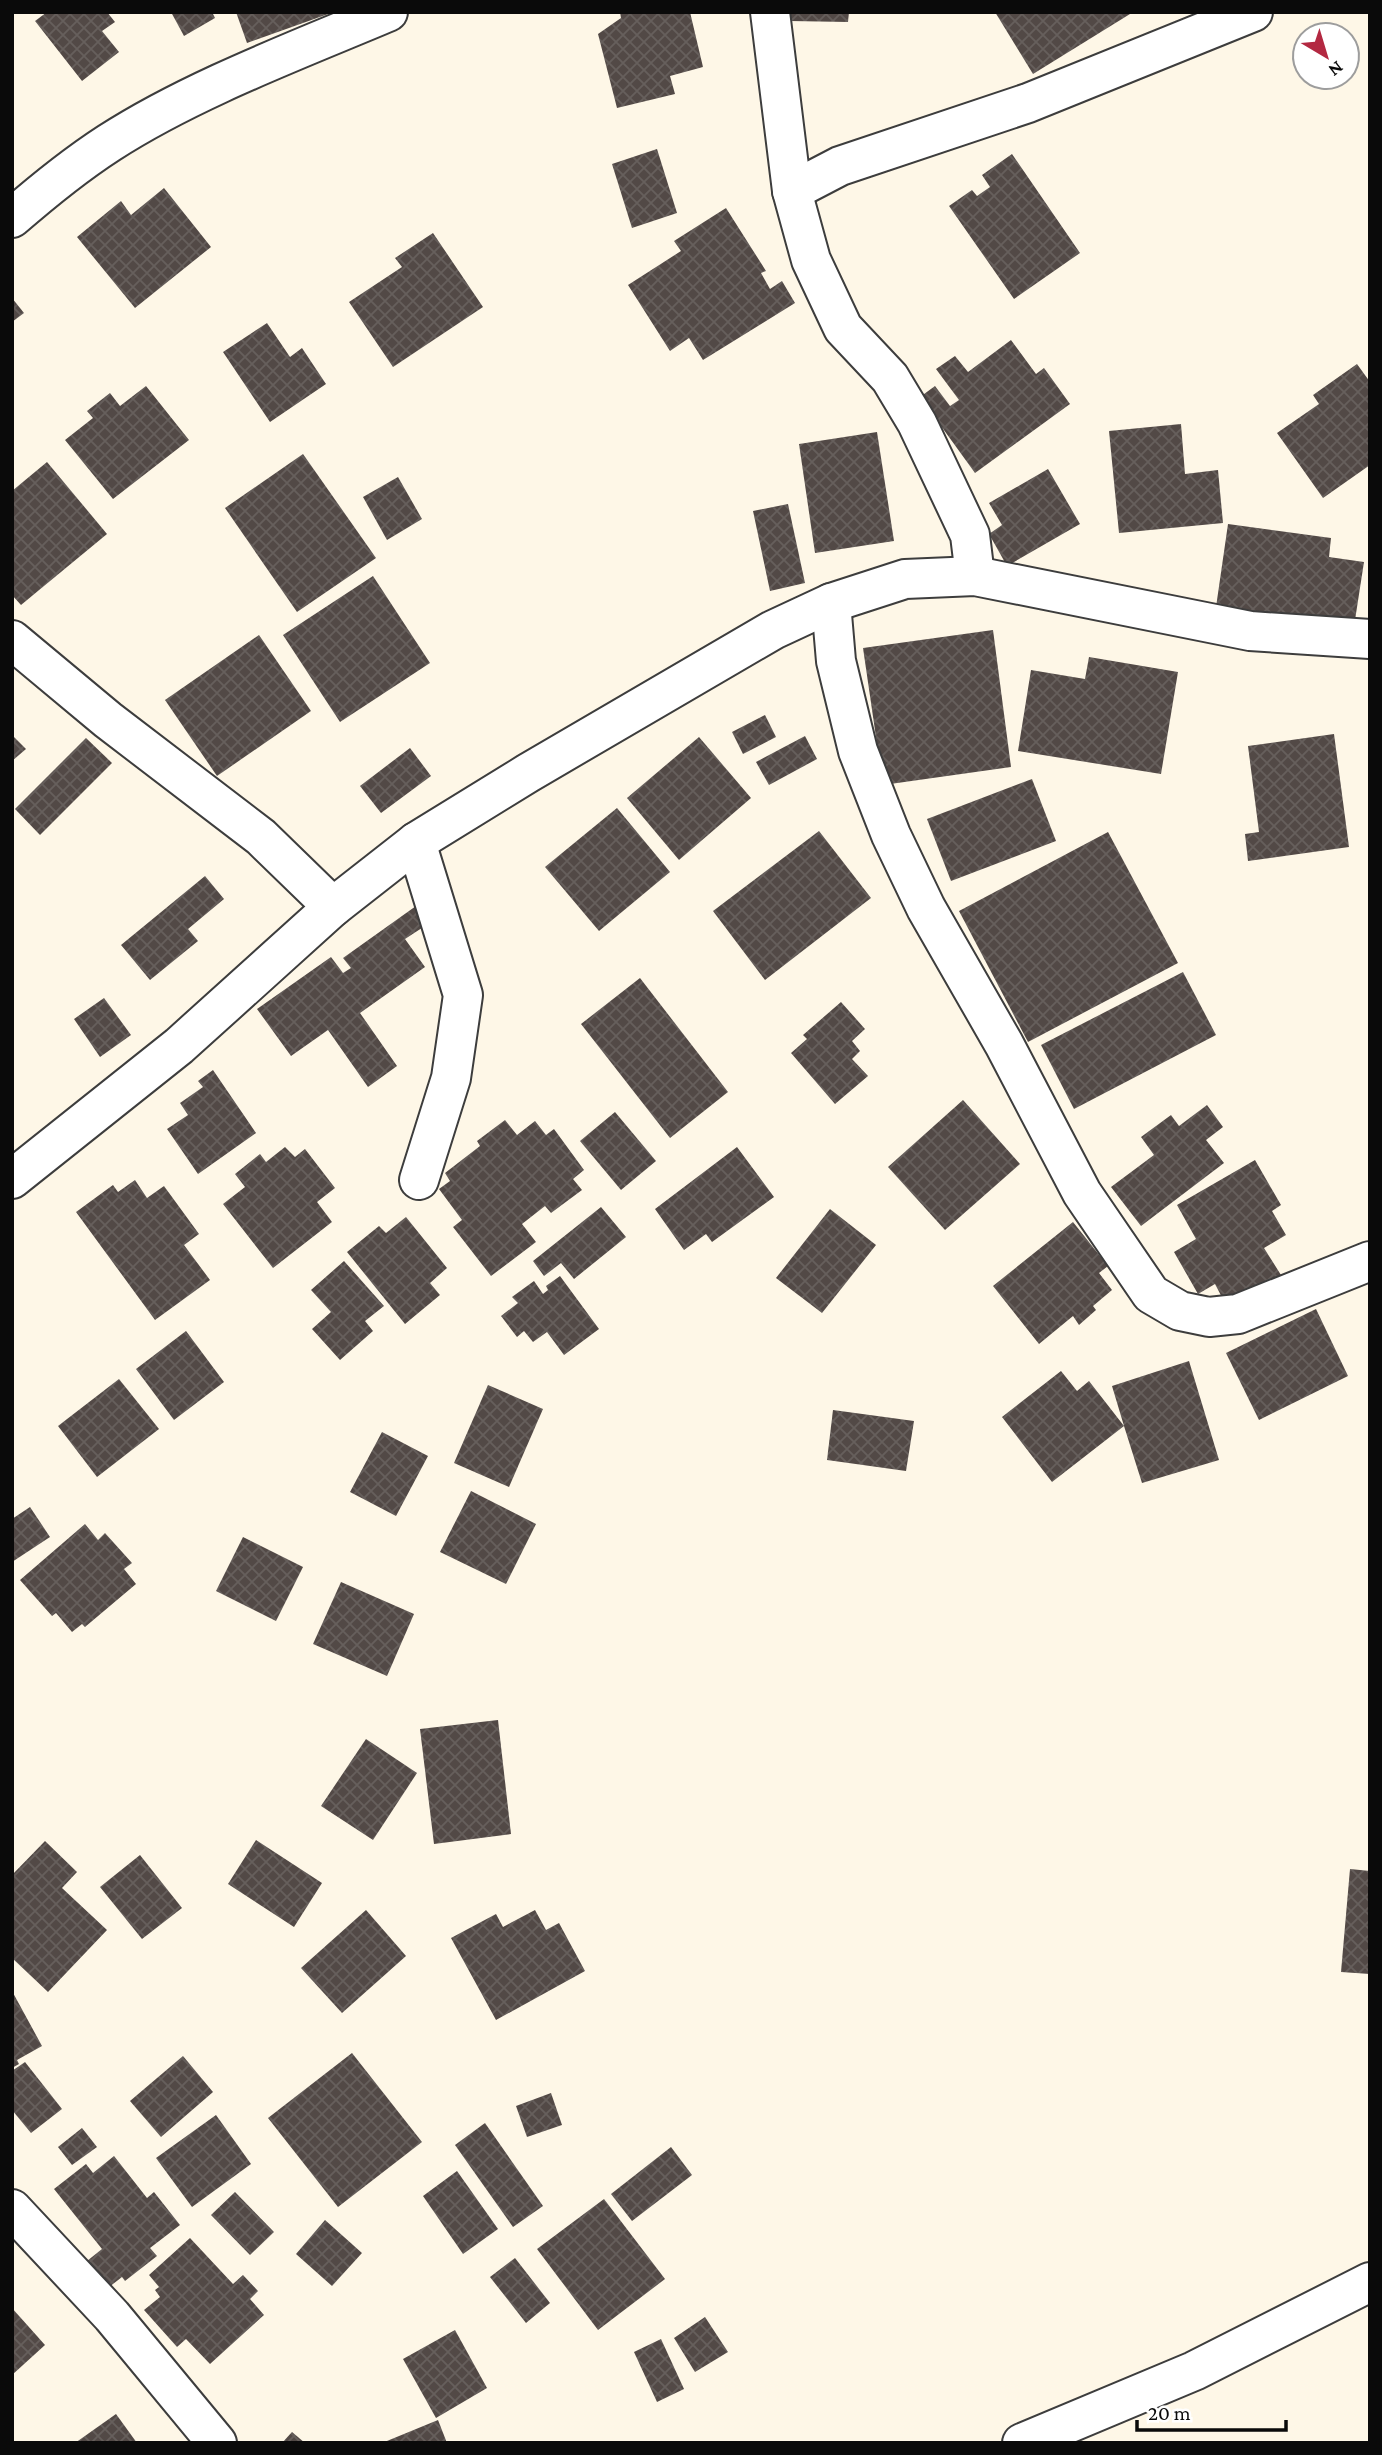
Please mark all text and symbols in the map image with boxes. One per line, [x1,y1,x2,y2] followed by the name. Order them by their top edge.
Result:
[1291,21,1361,91] north arrow
[1325,57,1348,81] text: N
[1137,2388,1286,2432] scale bar
[1148,2401,1191,2425] text: 20 m

